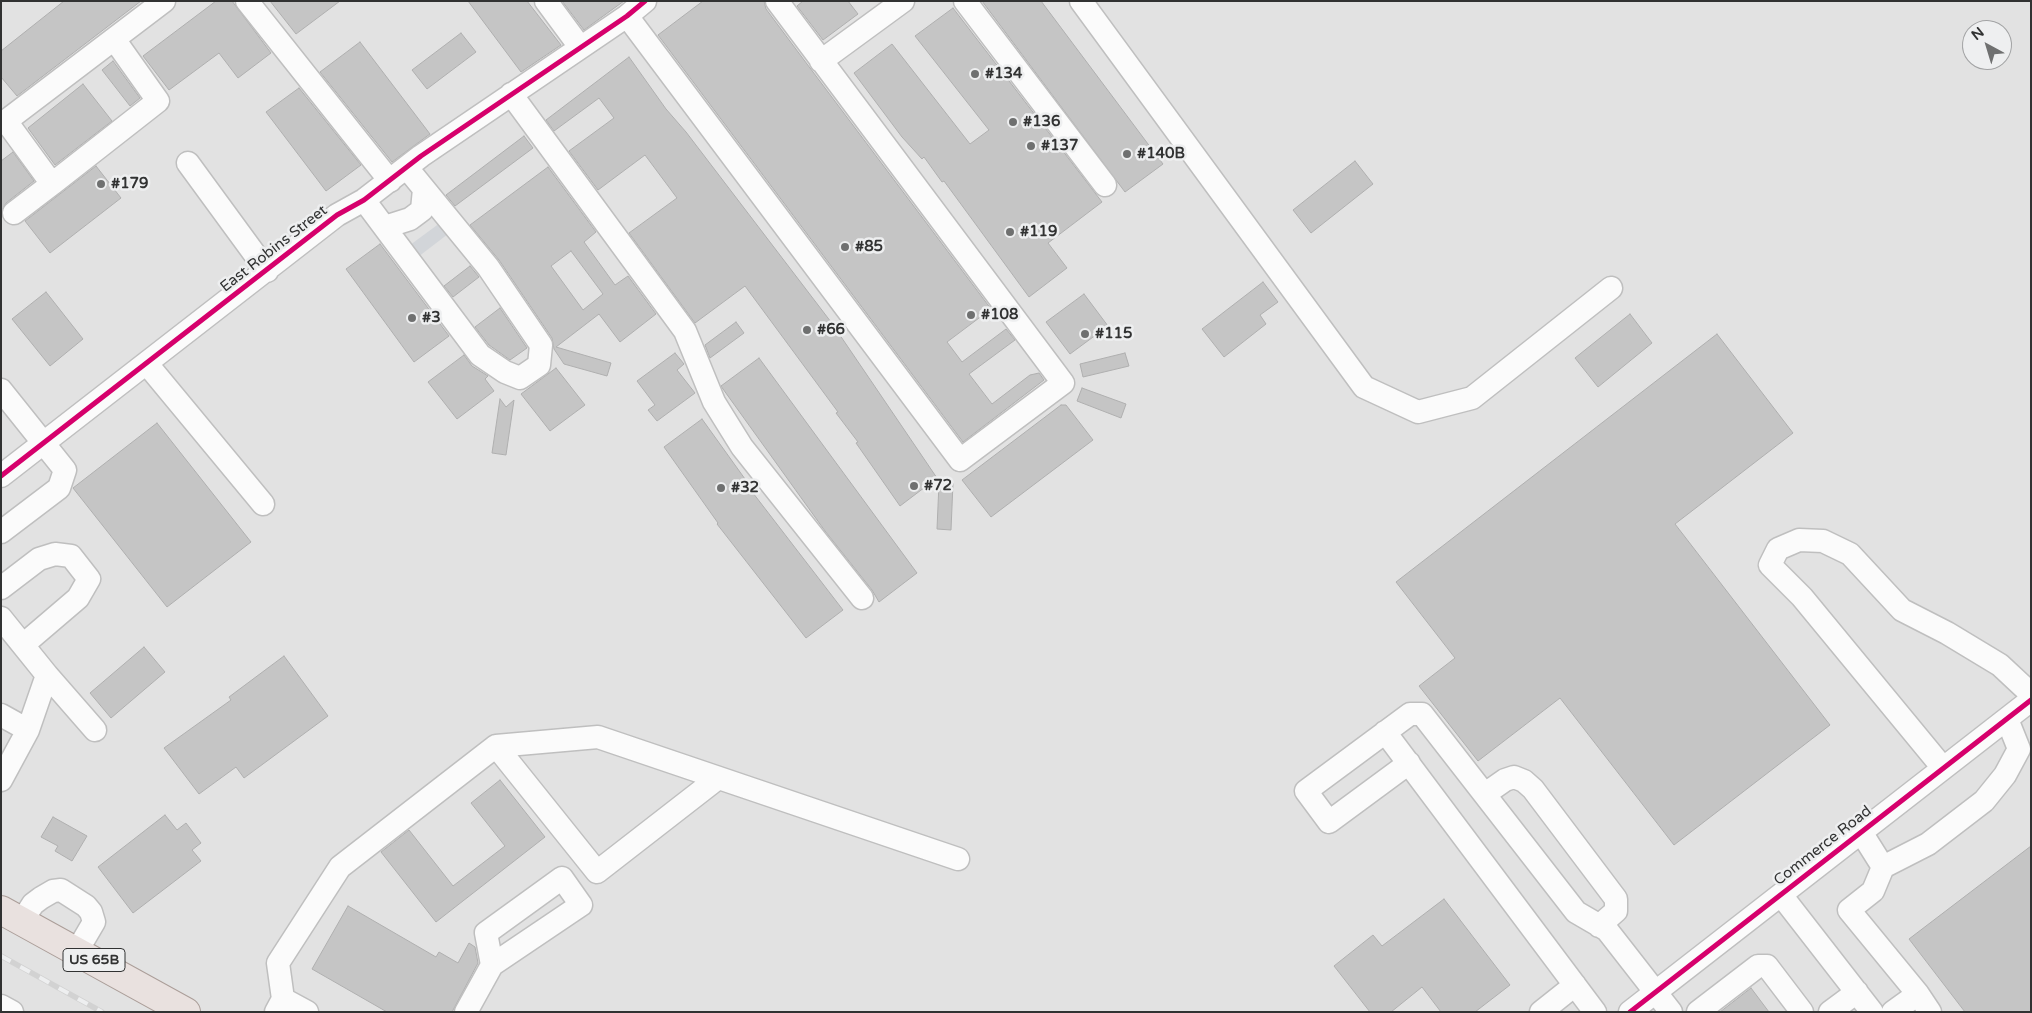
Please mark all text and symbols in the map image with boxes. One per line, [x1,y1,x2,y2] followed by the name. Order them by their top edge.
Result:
[1962,20,2012,70] north arrow
[1968,24,1988,44] text: N
[985,65,1022,83] place label: #134
[969,68,981,80] marker: #134
[1023,113,1060,131] place label: #136
[1007,116,1019,128] marker: #136
[1041,137,1078,155] place label: #137
[1025,140,1037,152] marker: #137
[1137,145,1185,163] place label: #140B
[1121,148,1133,160] marker: #140B
[111,175,148,193] place label: #179
[95,178,107,190] marker: #179
[217,202,331,296] street label: East Robins Street
[1020,223,1057,241] place label: #119
[1004,226,1016,238] marker: #119
[855,238,883,256] place label: #85
[839,241,851,253] marker: #85
[981,306,1018,324] place label: #108
[422,309,441,327] place label: #3
[965,309,977,321] marker: #108
[406,312,418,324] marker: #3
[817,321,845,339] place label: #66
[801,324,813,336] marker: #66
[1095,325,1132,343] place label: #115
[1079,328,1091,340] marker: #115
[924,477,952,495] place label: #72
[731,479,759,497] place label: #32
[908,480,920,492] marker: #72
[715,482,727,494] marker: #32
[1771,802,1875,890] street label: Commerce Road
[63,948,125,972] road number: US 65B

